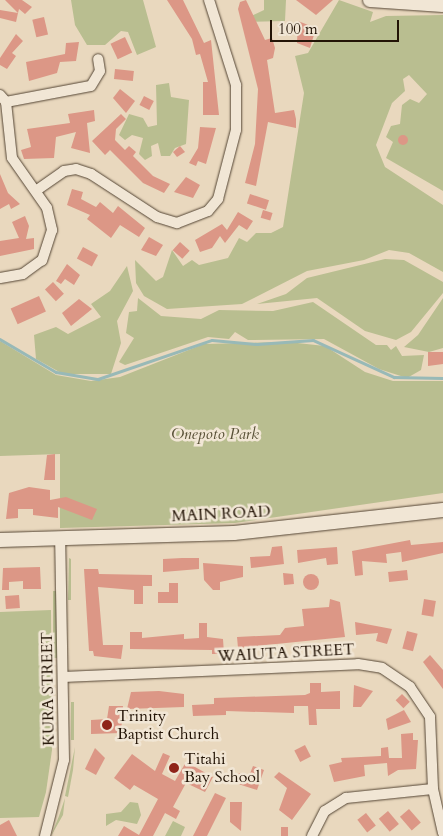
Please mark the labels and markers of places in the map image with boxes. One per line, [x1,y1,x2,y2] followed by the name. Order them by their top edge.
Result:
[117,706,219,744] place label: Trinity Baptist Church
[101,719,113,731] marker: Trinity Baptist Church
[184,749,260,787] place label: Titahi Bay School
[168,762,180,774] marker: Titahi Bay School

